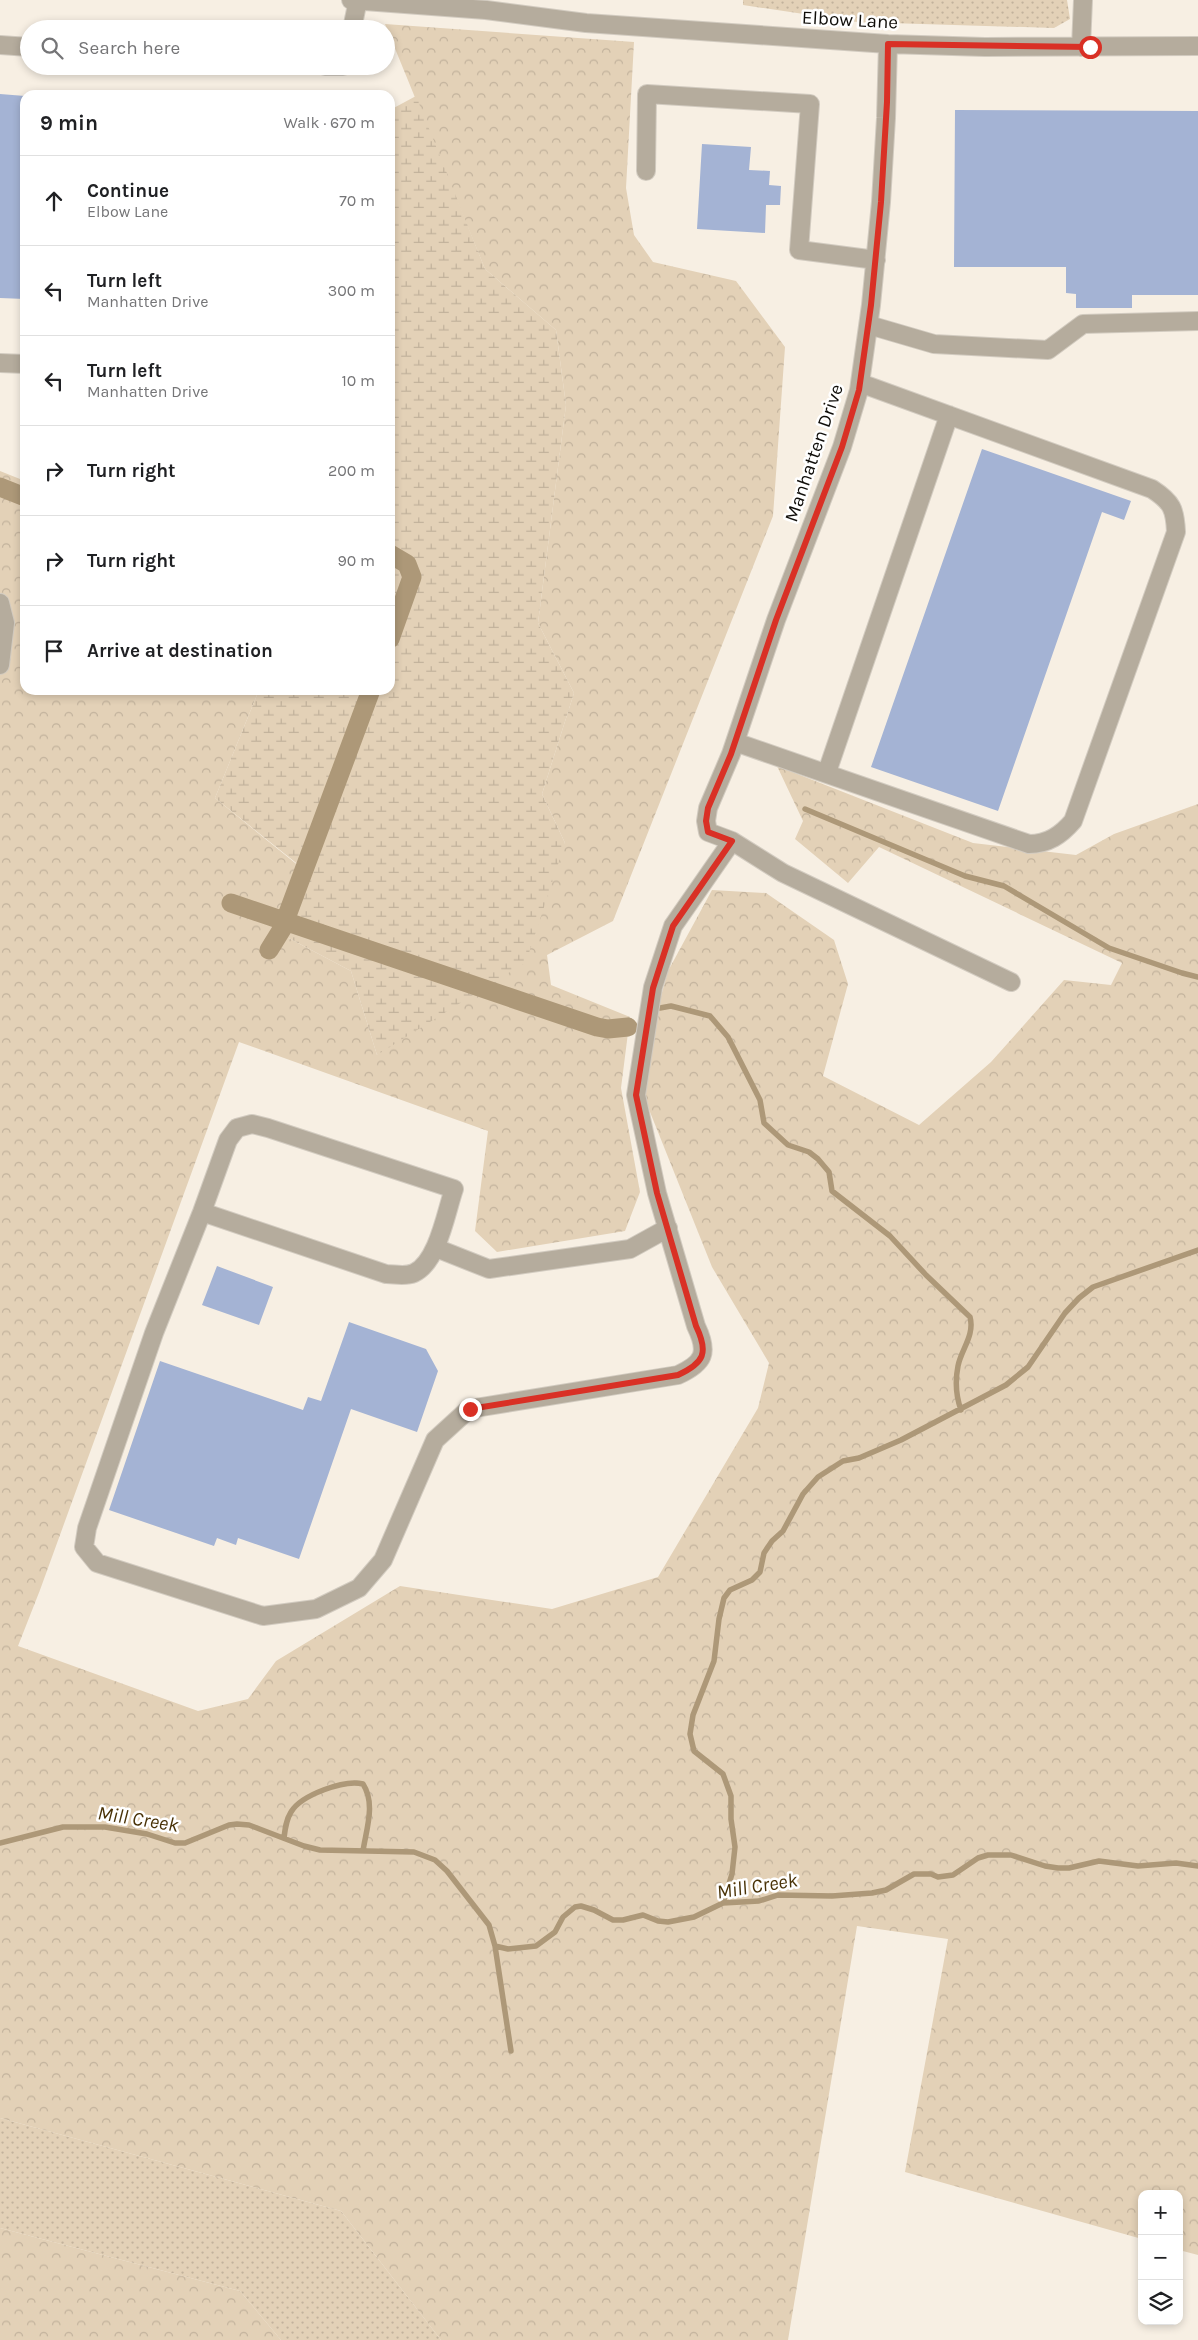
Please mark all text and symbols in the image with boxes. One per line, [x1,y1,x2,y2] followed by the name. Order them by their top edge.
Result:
[801,6,899,34] street label: Elbow Lane
[20,20,395,75] search box
[38,34,66,62] icon: search
[1079,36,1102,59] route start
[78,37,180,59] text: Search here
[40,111,98,135] text: 9 min
[284,113,375,132] text: Walk · 670 m
[87,180,169,202] text: Continue
[40,187,68,215] icon: ahead
[339,191,375,210] text: 70 m
[87,202,168,221] text: Elbow Lane
[87,270,162,292] text: Turn left
[40,277,68,305] icon: left
[328,281,375,300] text: 300 m
[87,292,209,311] text: Manhatten Drive
[87,360,162,382] text: Turn left
[40,367,68,395] icon: left
[341,371,375,390] text: 10 m
[780,381,848,525] street label: Manhatten Drive
[87,382,209,401] text: Manhatten Drive
[40,457,68,485] icon: right
[87,460,176,482] text: Turn right
[328,461,375,480] text: 200 m
[40,547,68,575] icon: right
[87,550,176,572] text: Turn right
[337,551,375,570] text: 90 m
[40,637,68,665] icon: arrive
[87,640,273,662] text: Arrive at destination
[459,1398,482,1421] route end
[96,1801,181,1837] water label: Mill Creek
[715,1868,800,1904] water label: Mill Creek
[1138,2190,1183,2325] map controls
[1138,2190,1183,2235] button: +
[1138,2235,1183,2280] button: −
[1138,2280,1183,2325] button: layers

